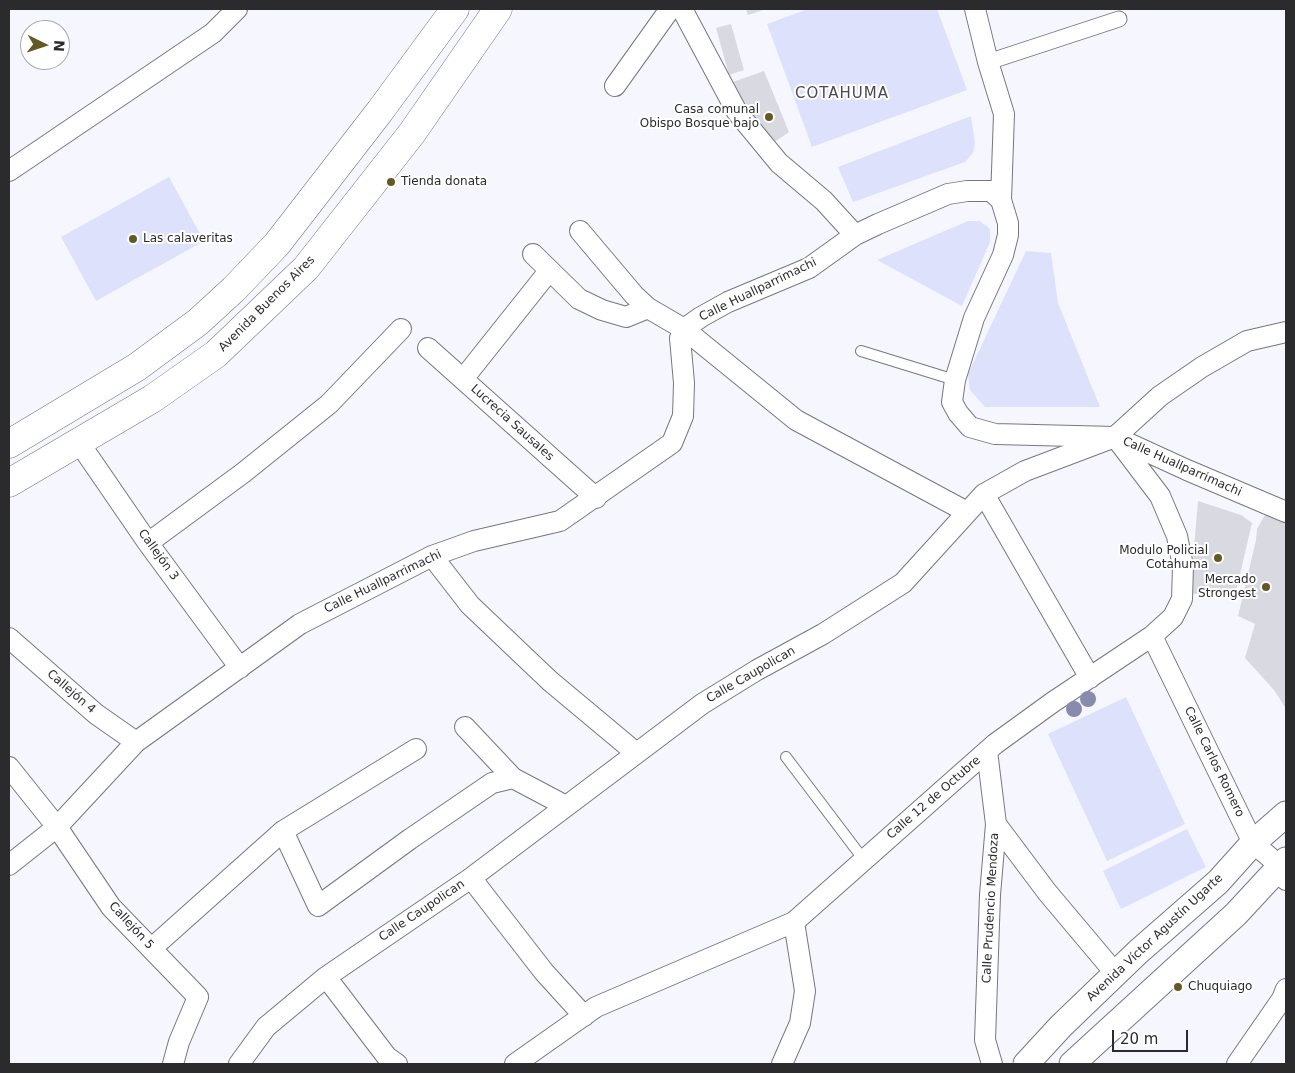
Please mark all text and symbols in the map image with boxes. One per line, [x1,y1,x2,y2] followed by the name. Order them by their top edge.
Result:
[20,20,70,70] north arrow
[51,40,67,52] text: N
[794,85,890,103] district label: COTAHUMA
[640,103,759,131] place label: Casa comunal Obispo Bosque bajo
[763,111,775,123] marker: Casa comunal Obispo Bosque bajo
[401,175,487,189] place label: Tienda donata
[385,176,397,188] marker: Tienda donata
[143,232,233,246] place label: Las calaveritas
[127,233,139,245] marker: Las calaveritas
[216,253,318,355] street label: Avenida Buenos Aires
[697,255,819,325] street label: Calle Huallparrimachi
[467,382,557,464] street label: Lucrecia Sausales
[1120,434,1244,500] street label: Calle Huallparrimachi
[135,527,181,583] street label: Callejón 3
[1119,544,1208,572] place label: Modulo Policial Cotahuma
[322,547,444,617] street label: Calle Huallparrimachi
[1212,552,1224,564] marker: Modulo Policial Cotahuma
[1198,573,1256,601] place label: Mercado Strongest
[1260,581,1272,593] marker: Mercado Strongest
[704,644,798,706] street label: Calle Caupolican
[44,667,98,717] street label: Callejón 4
[1181,704,1247,820] street label: Calle Carlos Romero
[884,753,984,843] street label: Calle 12 de Octubre
[980,832,1002,984] street label: Calle Prudencio Mendoza
[1084,871,1226,1005] street label: Avenida Víctor Agustín Ugarte
[376,877,468,945] street label: Calle Caupolican
[105,899,157,953] street label: Callejón 5
[1188,980,1252,994] place label: Chuquiago
[1172,981,1184,993] marker: Chuquiago
[1115,1020,1191,1052] scale bar
[1120,1030,1158,1048] text: 20 m

